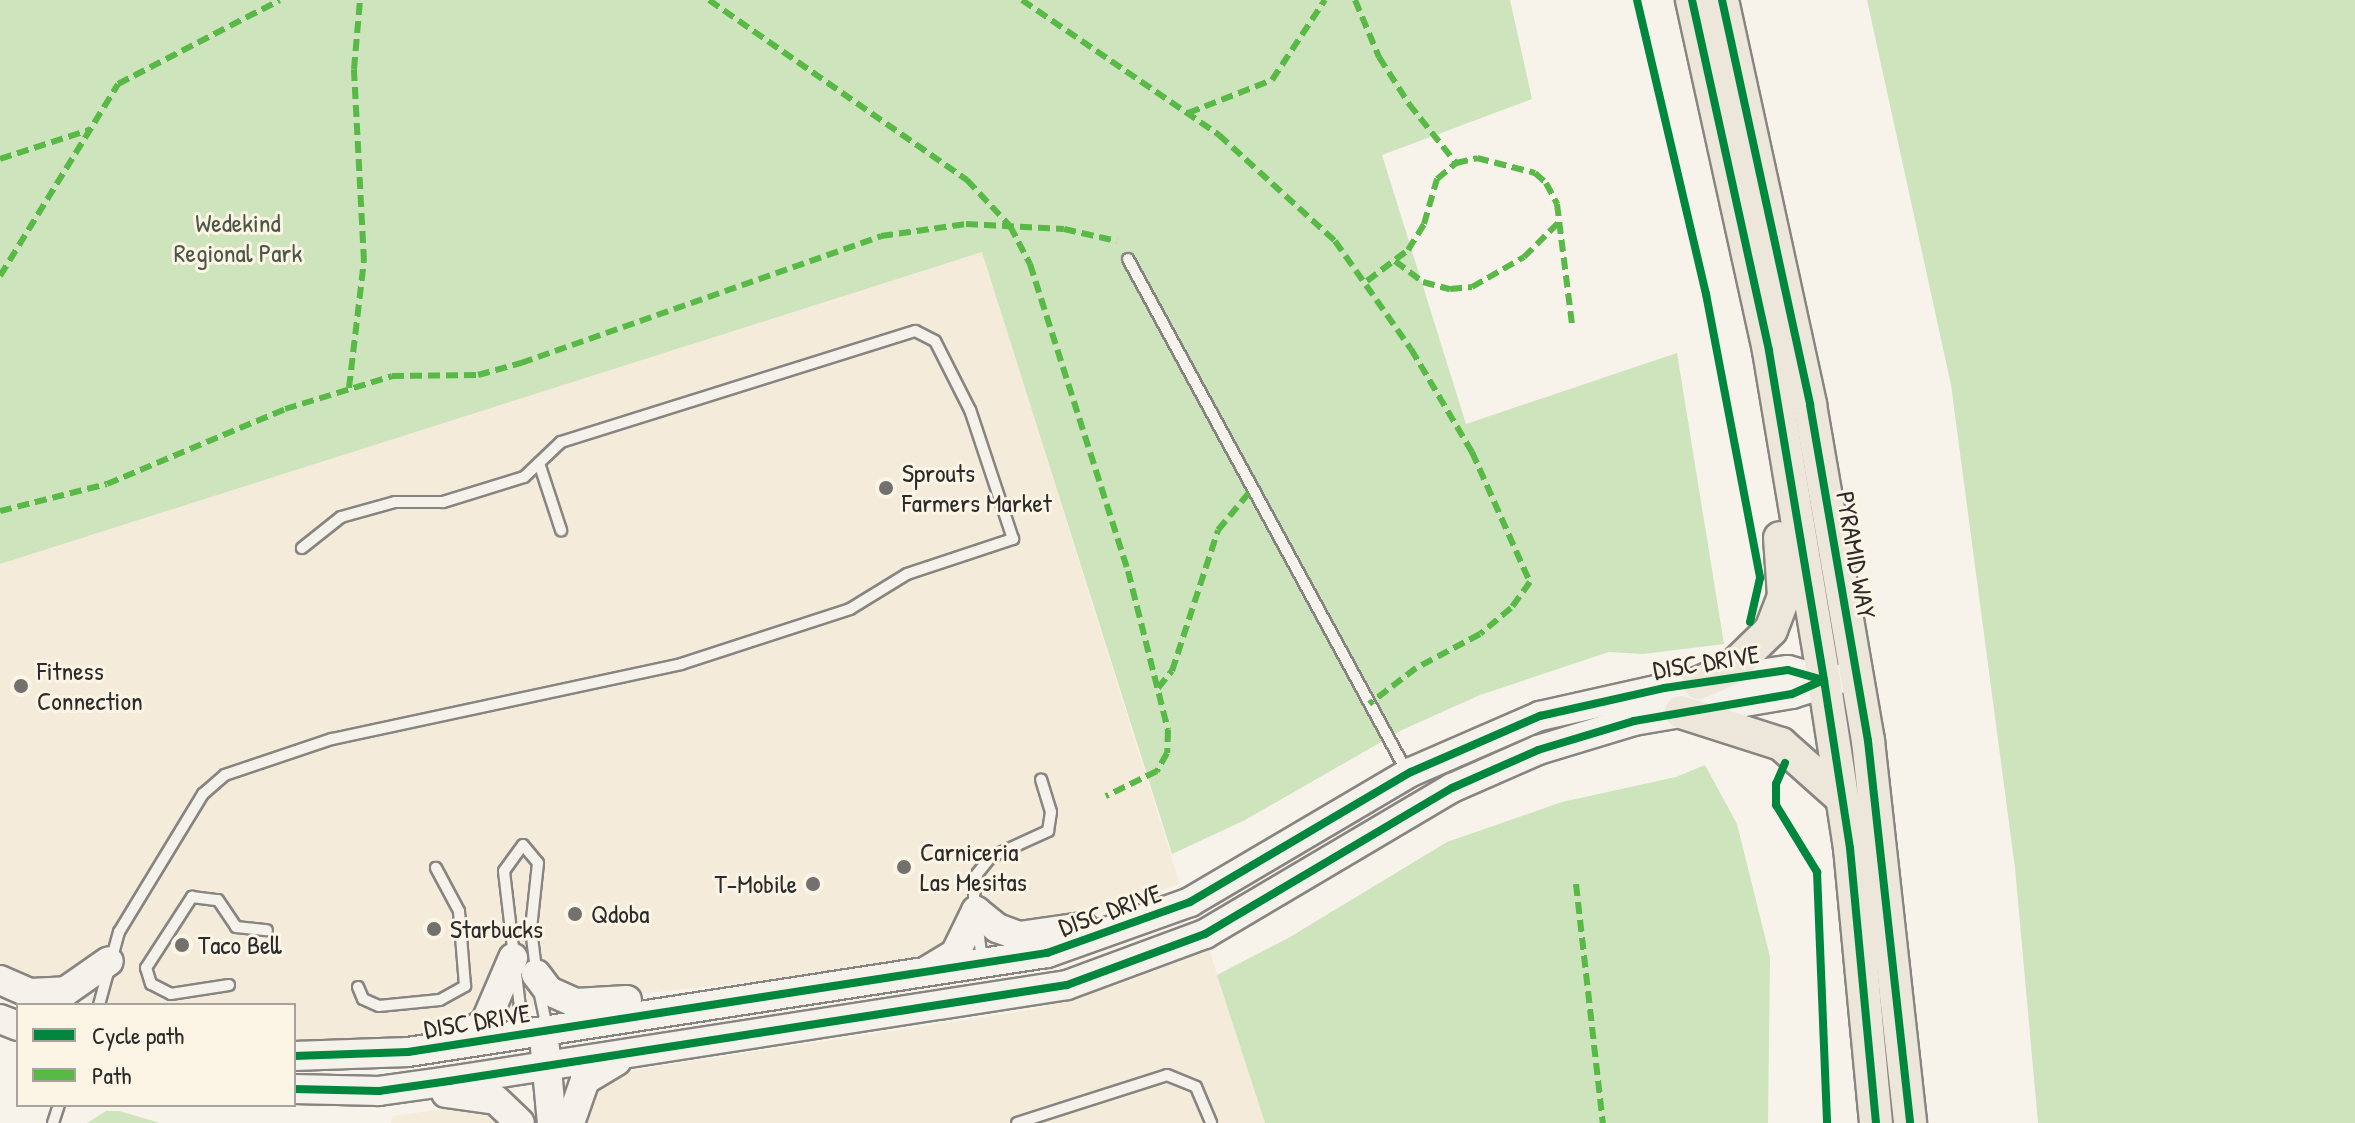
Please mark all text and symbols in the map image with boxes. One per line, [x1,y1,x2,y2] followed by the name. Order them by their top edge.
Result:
[174,207,302,268] park label: Wedekind Regional Park
[902,457,1052,518] place label: Sprouts Farmers Market
[877,479,895,497] marker: Sprouts Farmers Market
[1829,489,1883,621] street label: PYRAMID WAY
[1651,638,1761,686] street label: DISC DRIVE
[37,655,143,716] place label: Fitness Connection
[12,677,30,695] marker: Fitness Connection
[920,836,1027,898] place label: Carniceria Las Mesitas
[895,858,913,876] marker: Carniceria Las Mesitas
[715,868,797,900] place label: T-Mobile
[804,875,822,893] marker: T-Mobile
[1054,877,1166,943] street label: DISC DRIVE
[591,898,650,930] place label: Qdoba
[566,905,584,923] marker: Qdoba
[450,913,543,945] place label: Starbucks
[425,920,443,938] marker: Starbucks
[198,929,282,961] place label: Taco Bell
[173,936,191,954] marker: Taco Bell
[422,997,532,1045] street label: DISC DRIVE
[16,1003,296,1107] legend
[92,1019,184,1051] text: Cycle path
[92,1059,131,1091] text: Path

